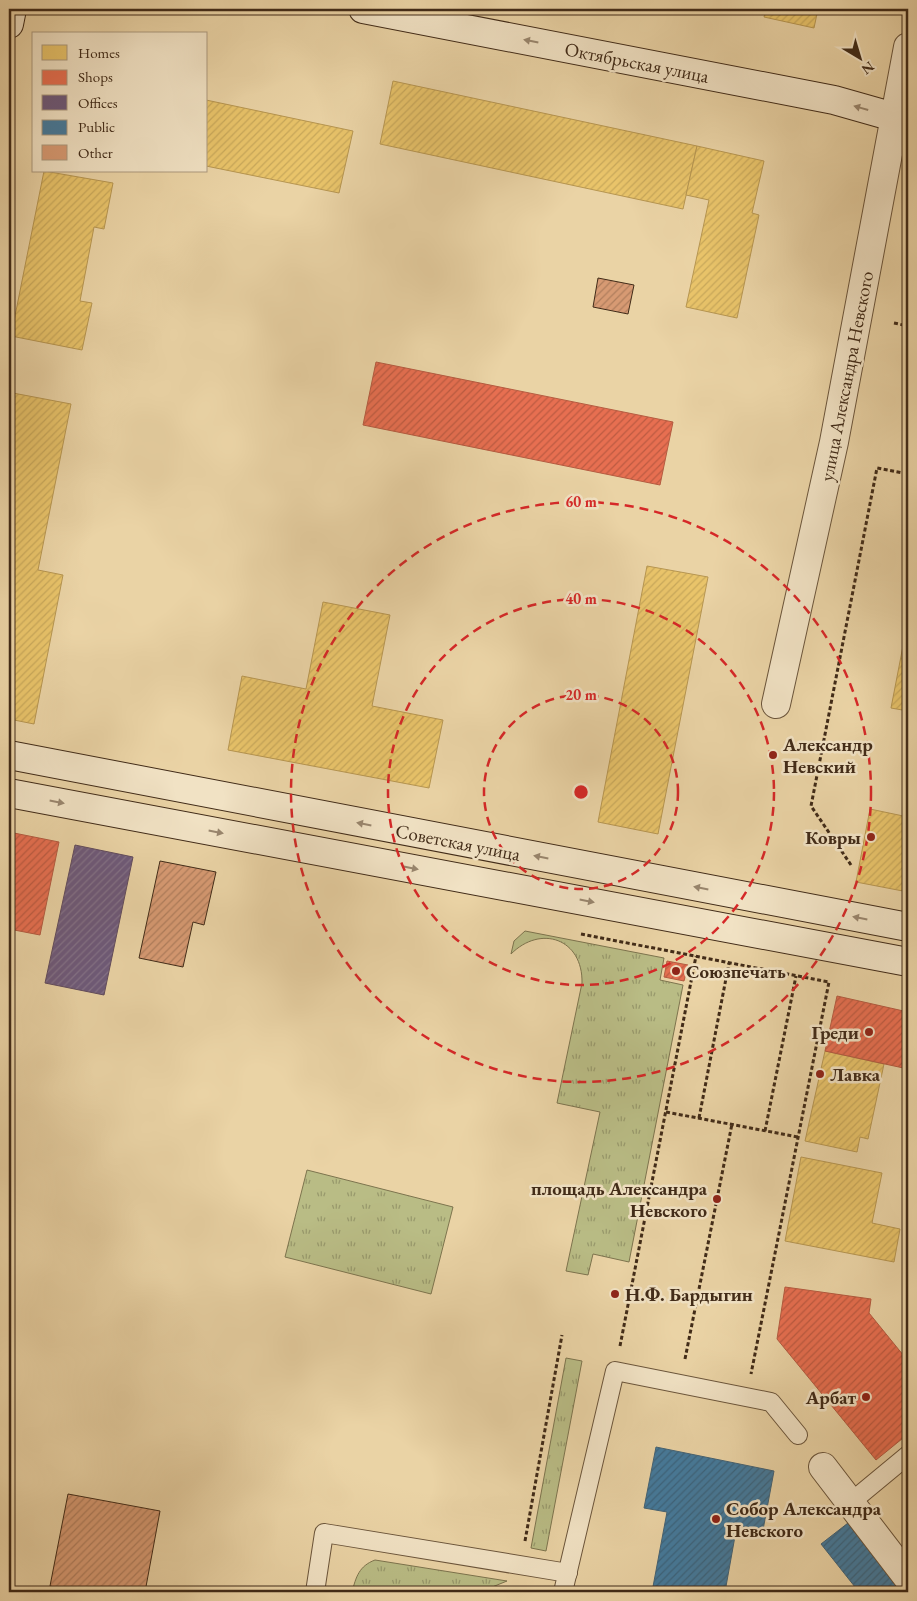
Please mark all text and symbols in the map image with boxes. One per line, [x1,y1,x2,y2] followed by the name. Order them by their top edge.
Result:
[32,32,208,172] legend
[834,32,884,82] north arrow
[563,36,712,89] street label: Октябрьская улица
[523,37,538,45] one-way arrow
[78,43,120,62] text: Homes
[857,58,878,79] text: N
[78,67,113,86] text: Shops
[78,93,118,112] text: Offices
[854,103,869,111] one-way arrow
[78,117,115,136] text: Public
[78,143,113,162] text: Other
[814,269,879,483] street label: улица Александра Невского
[565,492,597,511] text: 60 m
[565,589,597,608] text: 40 m
[565,685,597,704] text: 20 m
[782,732,873,779] place label: Александр Невский
[767,749,779,761] marker: Александр Невский
[572,783,590,801] centre of rings
[49,798,65,806] one-way arrow
[393,818,523,867] street label: Советская улица
[356,819,372,827] one-way arrow
[805,825,861,850] place label: Ковры
[209,828,225,836] one-way arrow
[865,831,877,843] marker: Ковры
[533,853,549,861] one-way arrow
[403,864,419,872] one-way arrow
[692,883,708,891] one-way arrow
[580,897,596,905] one-way arrow
[852,914,868,922] one-way arrow
[686,959,786,984] place label: Союзпечать
[670,965,682,977] marker: Союзпечать
[811,1020,859,1045] place label: Греди
[863,1026,875,1038] marker: Греди
[830,1062,881,1087] place label: Лавка
[814,1068,826,1080] marker: Лавка
[531,1176,708,1223] place label: площадь Александра Невского
[711,1193,723,1205] marker: площадь Александра Невского
[625,1282,753,1307] place label: Н.Ф. Бардыгин
[609,1288,621,1300] marker: Н.Ф. Бардыгин
[805,1385,856,1410] place label: Арбат
[860,1391,872,1403] marker: Арбат
[726,1496,882,1543] place label: Собор Александра Невского
[710,1513,722,1525] marker: Собор Александра Невского

